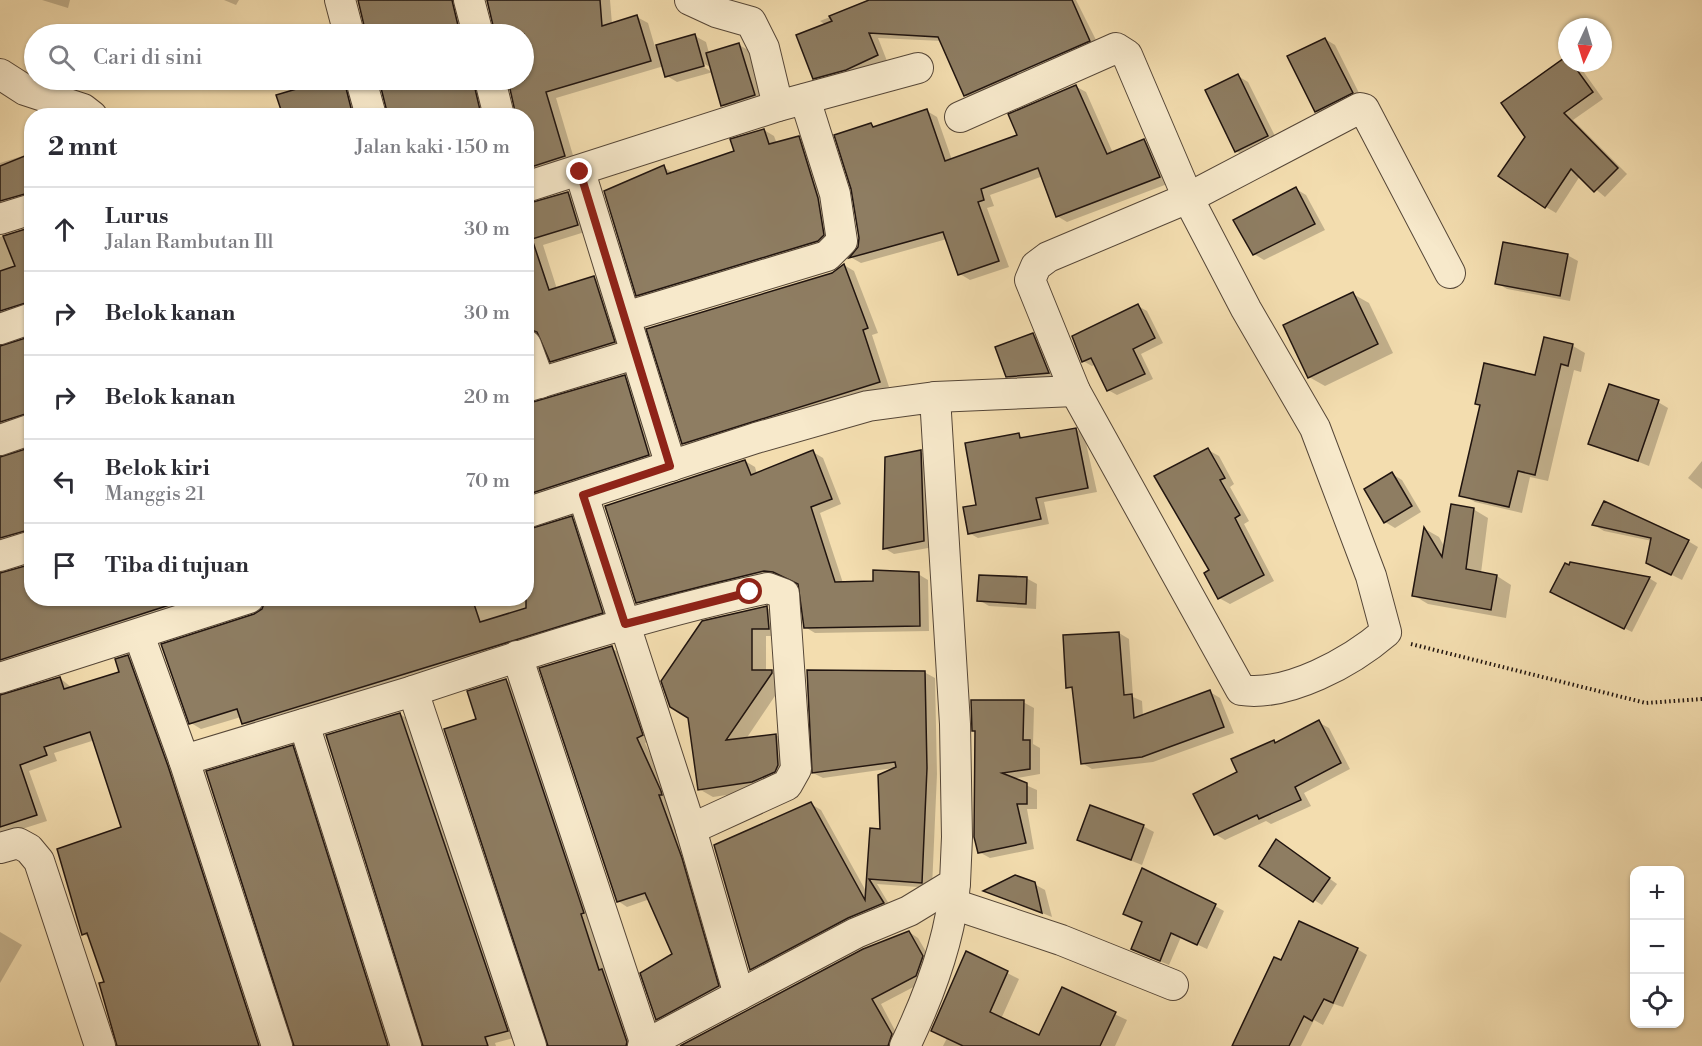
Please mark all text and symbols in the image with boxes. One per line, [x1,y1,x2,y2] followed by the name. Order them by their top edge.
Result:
[1558,18,1612,72] north arrow
[24,24,534,90] search box
[45,41,78,74] icon: search
[93,44,203,71] text: Cari di sini
[48,131,117,163] text: 2 mnt
[355,135,510,160] text: Jalan kaki · 150 m
[566,158,592,184] route end
[105,203,168,230] text: Lurus
[48,213,81,246] icon: ahead
[464,217,510,242] text: 30 m
[105,230,273,255] text: Jalan Rambutan Ill
[48,297,81,330] icon: right
[105,300,235,327] text: Belok kanan
[464,301,510,326] text: 30 m
[48,381,81,414] icon: right
[105,384,235,411] text: Belok kanan
[464,385,510,410] text: 20 m
[105,455,210,482] text: Belok kiri
[48,465,81,498] icon: left
[466,469,510,494] text: 70 m
[105,482,205,507] text: Manggis 21
[48,549,81,582] icon: arrive
[105,552,249,579] text: Tiba di tujuan
[736,578,762,604] route start
[1630,866,1684,1028] map controls
[1630,866,1684,920] button: +
[1630,920,1684,974] button: −
[1630,974,1684,1028] button: locate

